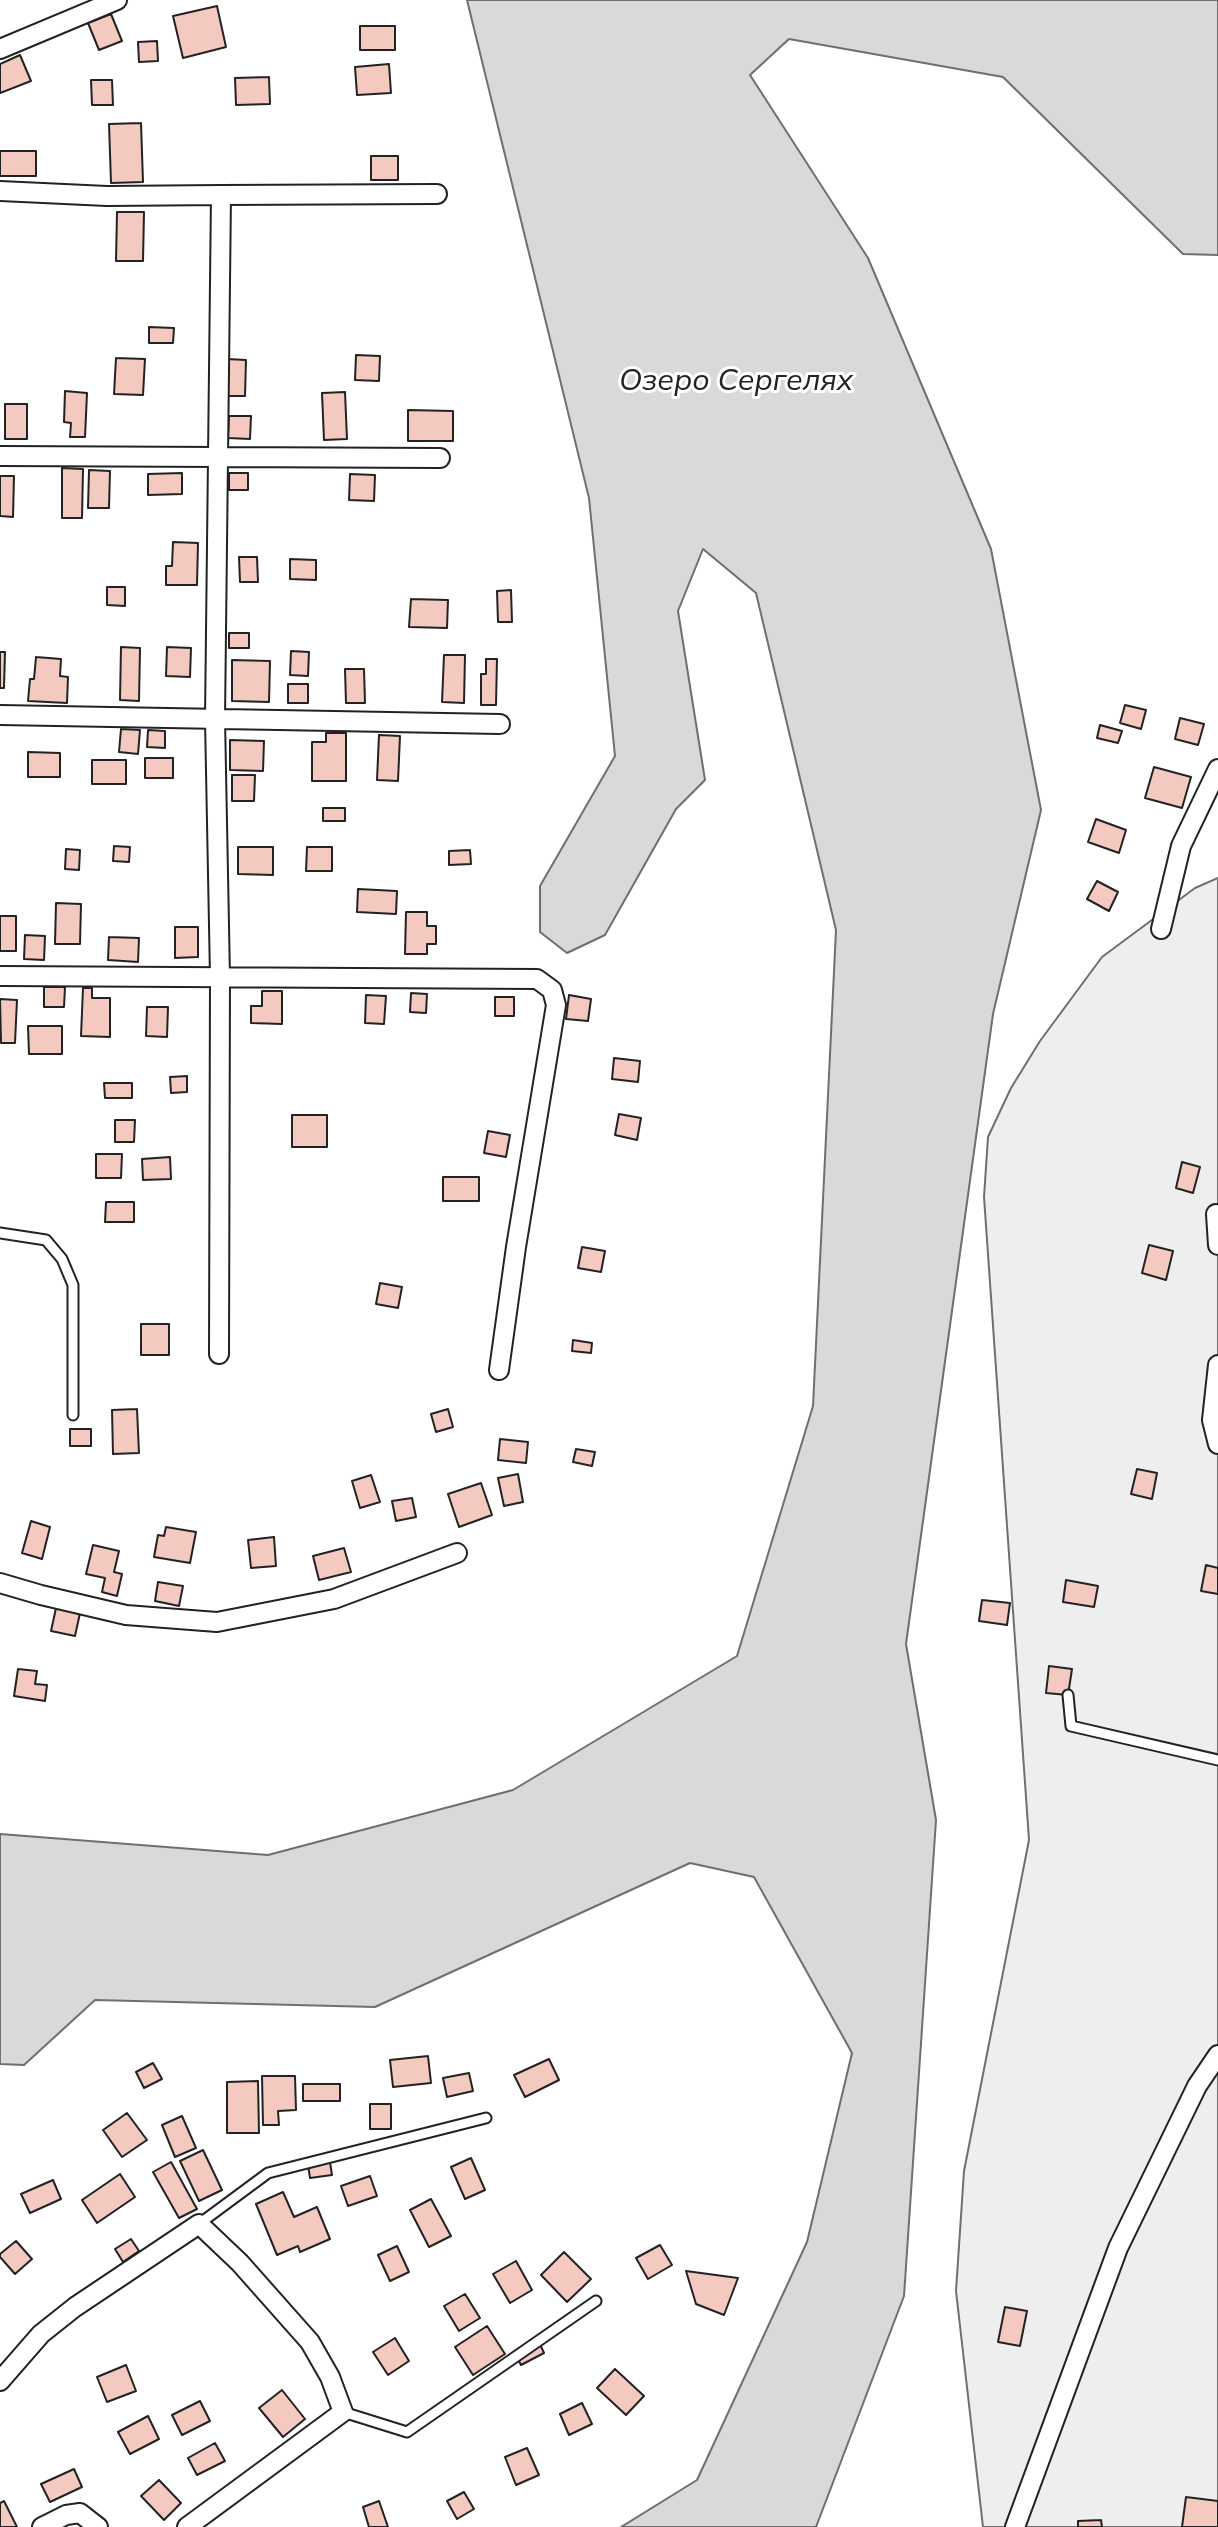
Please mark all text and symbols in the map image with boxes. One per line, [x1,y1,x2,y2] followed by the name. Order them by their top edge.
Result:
[619,363,853,399] water label: Озеро Сергелях

